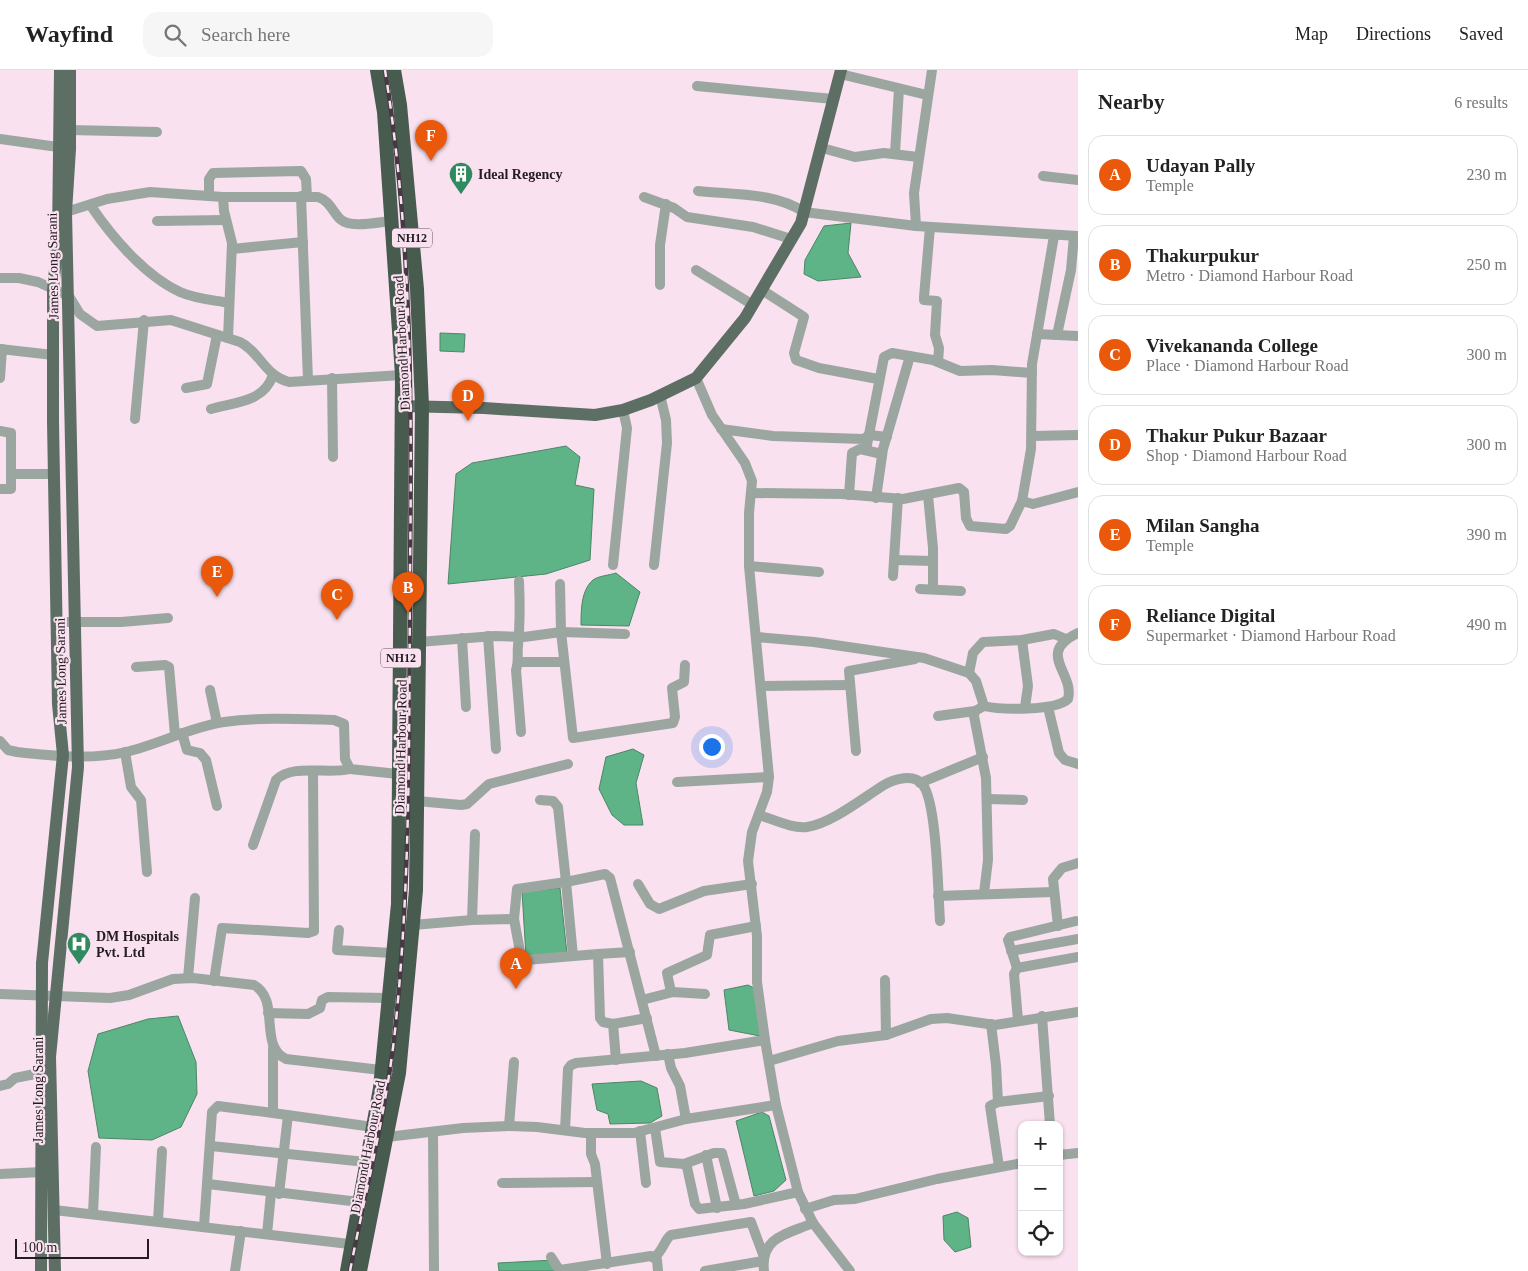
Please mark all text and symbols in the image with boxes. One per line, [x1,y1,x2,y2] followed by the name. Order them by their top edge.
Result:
[143,12,493,57] search box
[25,21,113,47] text: Wayfind
[161,21,189,49] icon: search
[201,24,290,45] text: Search here
[1295,24,1328,44] text: Map
[1356,24,1431,44] text: Directions
[1459,24,1503,44] text: Saved
[1098,90,1165,114] text: Nearby
[1454,94,1508,111] text: 6 results
[415,120,447,161] pin: F
[1146,155,1255,176] text: Udayan Pally
[448,161,474,195] building icon: Ideal Regency
[1109,166,1121,183] text: A
[1467,166,1507,183] text: 230 m
[478,167,562,182] place label: Ideal Regency
[1146,177,1194,194] text: Temple
[45,213,61,319] street label: James Long Sarani
[392,228,432,248] road number: NH12
[1146,245,1259,266] text: Thakurpukur
[1110,256,1120,273] text: B
[1467,256,1507,273] text: 250 m
[1146,267,1353,284] text: Metro · Diamond Harbour Road
[391,275,413,411] street label: Diamond Harbour Road
[1146,335,1318,356] text: Vivekananda College
[1109,346,1121,363] text: C
[1467,346,1507,363] text: 300 m
[1146,357,1349,374] text: Place · Diamond Harbour Road
[452,380,484,421] pin: D
[1146,425,1327,446] text: Thakur Pukur Bazaar
[1109,436,1121,453] text: D
[1467,436,1507,453] text: 300 m
[1146,447,1347,464] text: Shop · Diamond Harbour Road
[1146,515,1260,536] text: Milan Sangha
[1110,526,1120,543] text: E
[1467,526,1507,543] text: 390 m
[1146,537,1194,554] text: Temple
[201,556,233,597] pin: E
[392,572,424,613] pin: B
[321,579,353,620] pin: C
[1146,605,1275,626] text: Reliance Digital
[1110,616,1120,633] text: F
[1467,616,1507,633] text: 490 m
[53,618,69,724] street label: James Long Sarani
[1146,627,1396,644] text: Supermarket · Diamond Harbour Road
[381,648,421,668] road number: NH12
[392,679,410,815] street label: Diamond Harbour Road
[699,734,725,760] your location
[96,929,179,960] place label: DM Hospitals Pvt. Ltd
[66,931,92,965] hospital icon: DM Hospitals Pvt. Ltd
[500,948,532,989] pin: A
[31,1037,46,1143] street label: James Long Sarani
[348,1079,388,1215] street label: Diamond Harbour Road
[1018,1121,1063,1256] map controls
[1018,1121,1063,1166] button: +
[1018,1166,1063,1211] button: −
[1018,1211,1063,1256] button: locate
[15,1236,149,1259] scale bar
[22,1240,57,1255] text: 100 m

